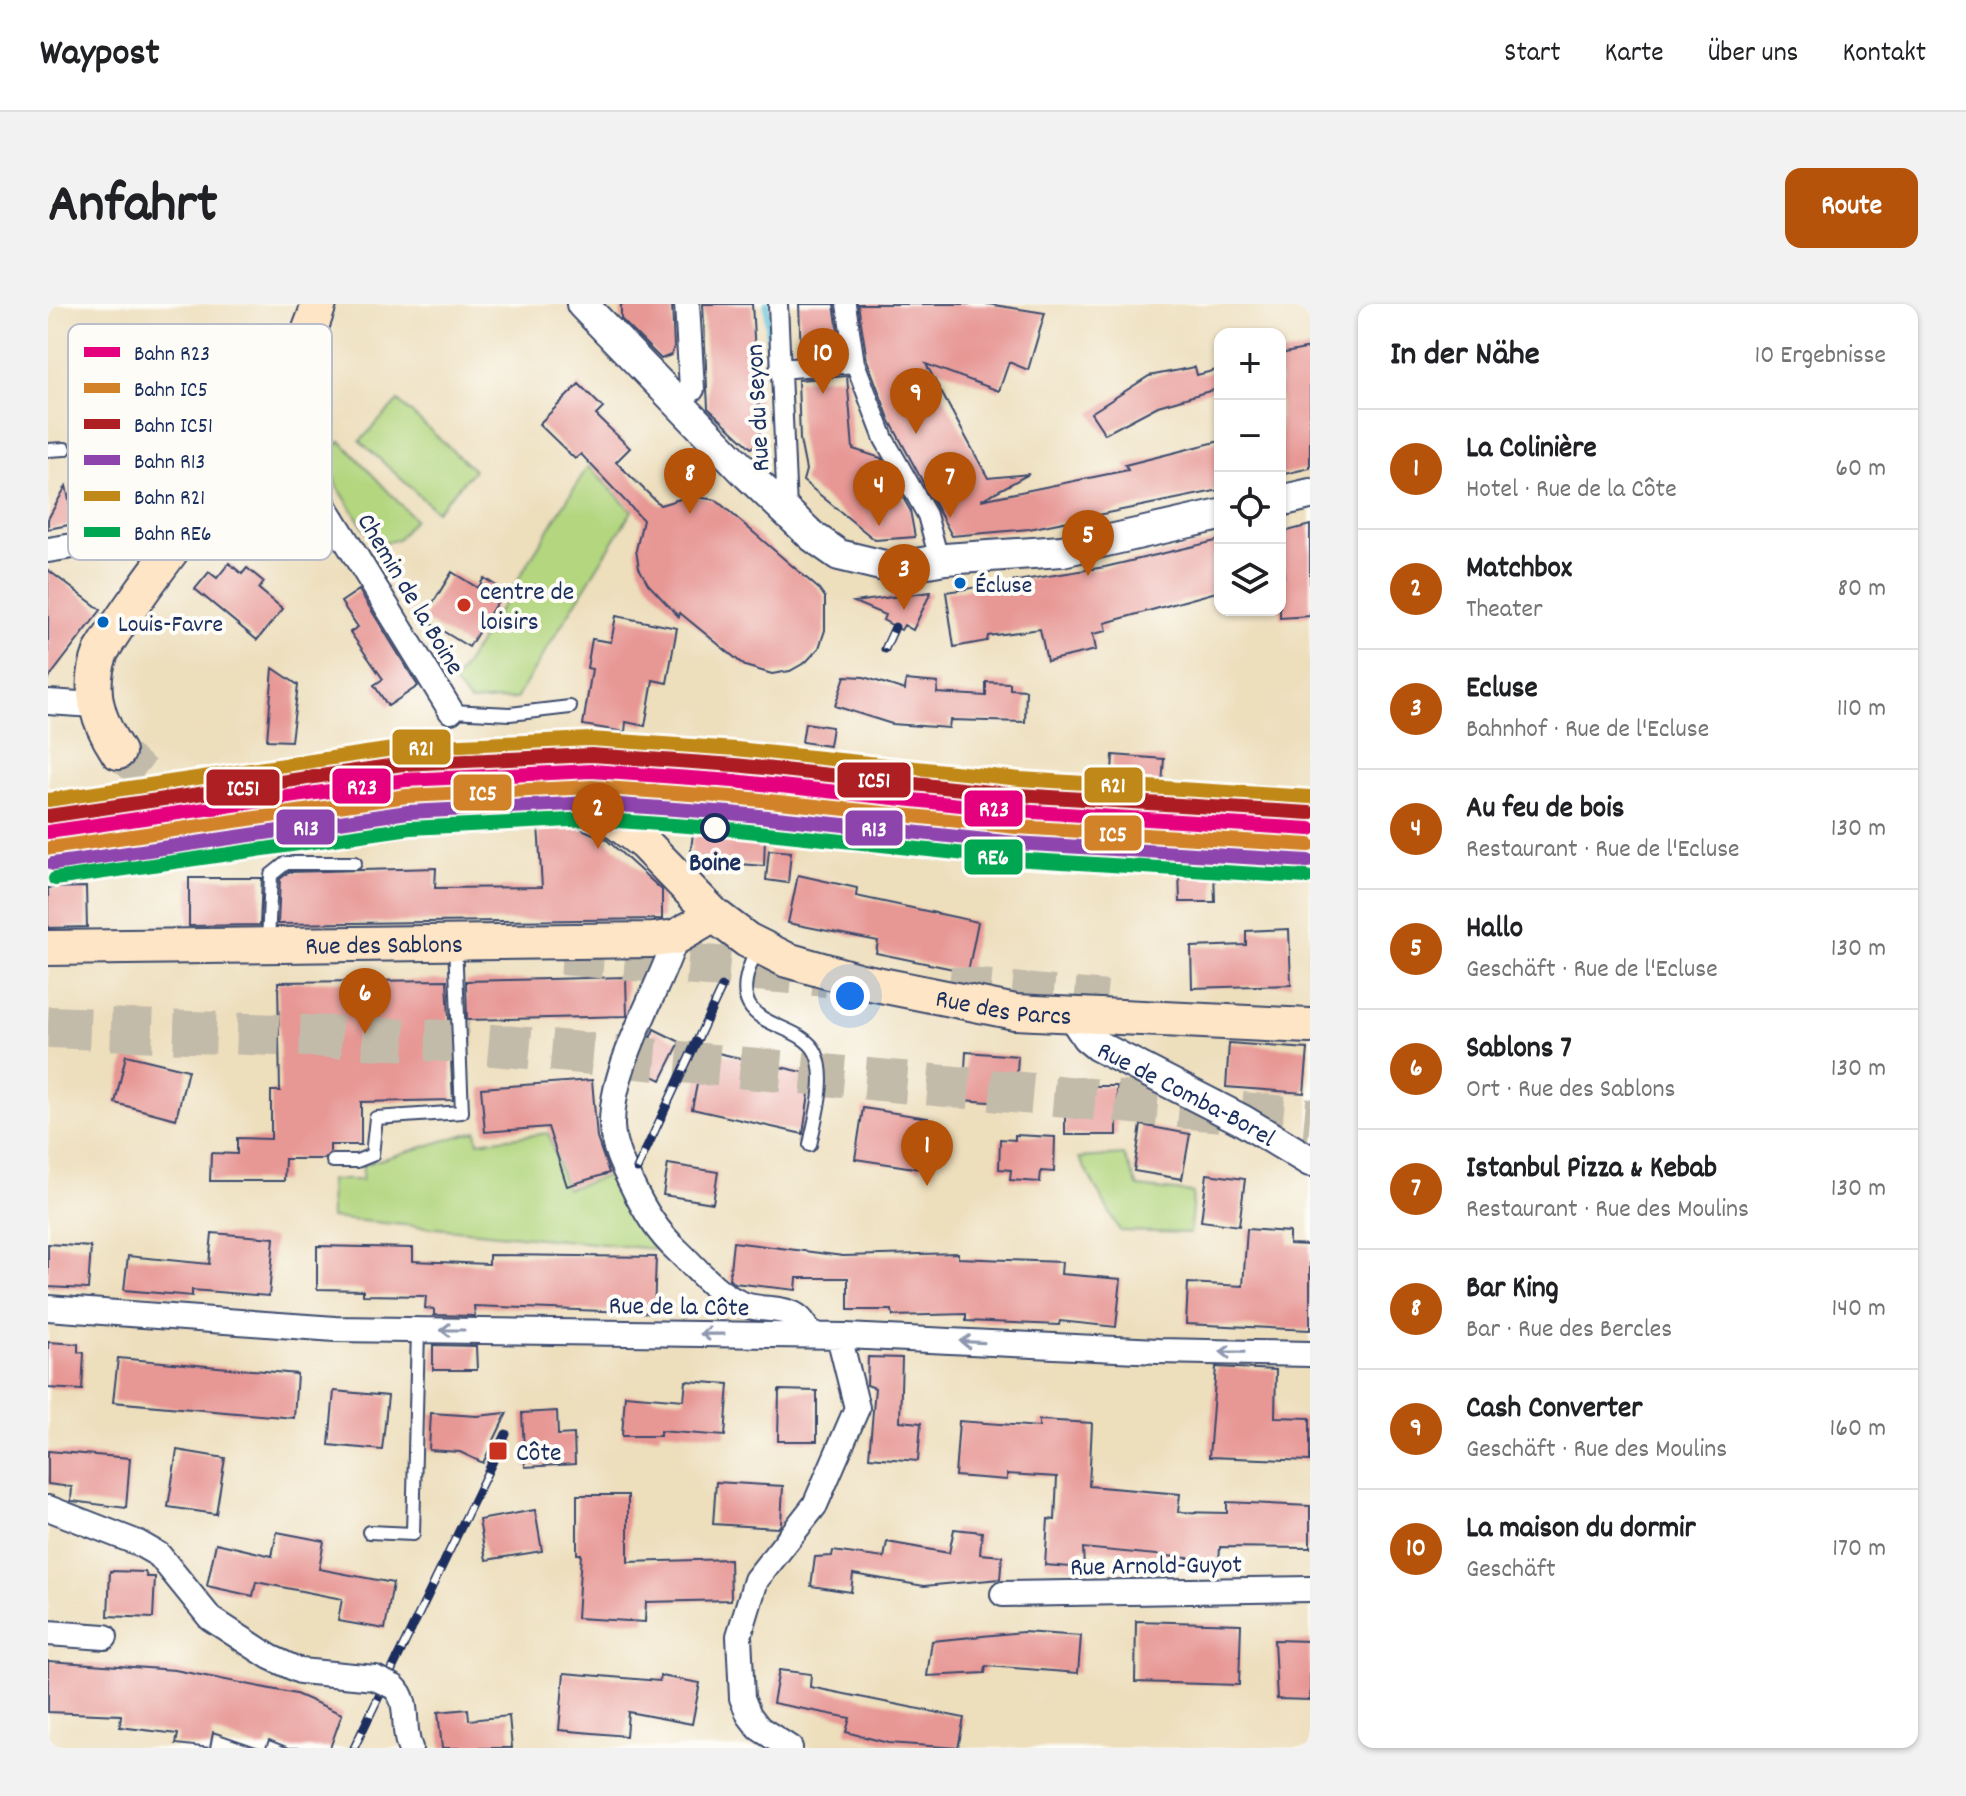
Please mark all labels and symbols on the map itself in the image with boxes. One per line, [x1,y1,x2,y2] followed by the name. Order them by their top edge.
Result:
[68,324,332,560] legend
[797,328,849,394] pin: 10
[134,340,210,371] text: Bahn R23
[738,343,781,473] street label: Rue du Seyon
[890,368,942,434] pin: 9
[134,376,208,407] text: Bahn IC5
[134,412,213,443] text: Bahn IC51
[134,448,205,479] text: Bahn R13
[664,448,716,514] pin: 8
[924,452,976,518] pin: 7
[853,460,905,526] pin: 4
[134,484,205,515] text: Bahn R21
[346,507,472,683] street label: Chemin de la Boine
[1062,510,1114,576] pin: 5
[134,520,212,551] text: Bahn RE6
[878,544,930,610] pin: 3
[975,570,1032,604] place label: Écluse
[480,575,574,642] place label: centre de loisirs
[952,575,968,591] marker: Écluse
[455,596,473,614] marker: centre de loisirs
[118,609,223,643] place label: Louis-Favre
[95,614,111,630] marker: Louis-Favre
[391,728,452,766] line badge: R21
[408,735,434,766] text: R21
[836,761,912,799] line badge: IC51
[1083,766,1144,804] line badge: R21
[331,767,392,805] line badge: R23
[858,767,890,798] text: IC51
[205,768,281,807] line badge: IC51
[1100,772,1126,803] text: R21
[452,773,513,812] line badge: IC5
[347,774,377,805] text: R23
[227,775,259,806] text: IC51
[469,780,497,811] text: IC5
[572,783,624,849] pin: 2
[963,789,1024,828] line badge: R23
[979,796,1009,827] text: R23
[275,808,336,846] line badge: R13
[844,809,904,847] line badge: R13
[701,814,729,842] marker: Boine
[1083,814,1143,852] line badge: IC5
[293,815,319,846] text: R13
[861,816,887,847] text: R13
[1099,821,1127,852] text: IC5
[963,838,1024,876] line badge: RE6
[977,844,1009,875] text: RE6
[689,846,741,883] place label: Boine
[305,928,463,967] street label: Rue des Sablons
[339,968,391,1034] pin: 6
[830,976,870,1016] your location
[932,981,1072,1037] street label: Rue des Parcs
[1090,1034,1281,1158] street label: Rue de Comba-Borel
[901,1120,953,1186] pin: 1
[608,1289,750,1328] street label: Rue de la Côte
[439,1322,466,1338] one-way arrow
[699,1326,726,1341] one-way arrow
[959,1334,986,1349] one-way arrow
[1219,1345,1246,1360] one-way arrow
[516,1436,561,1473] place label: Côte
[487,1440,509,1462] marker: Côte
[1070,1547,1243,1587] street label: Rue Arnold-Guyot

